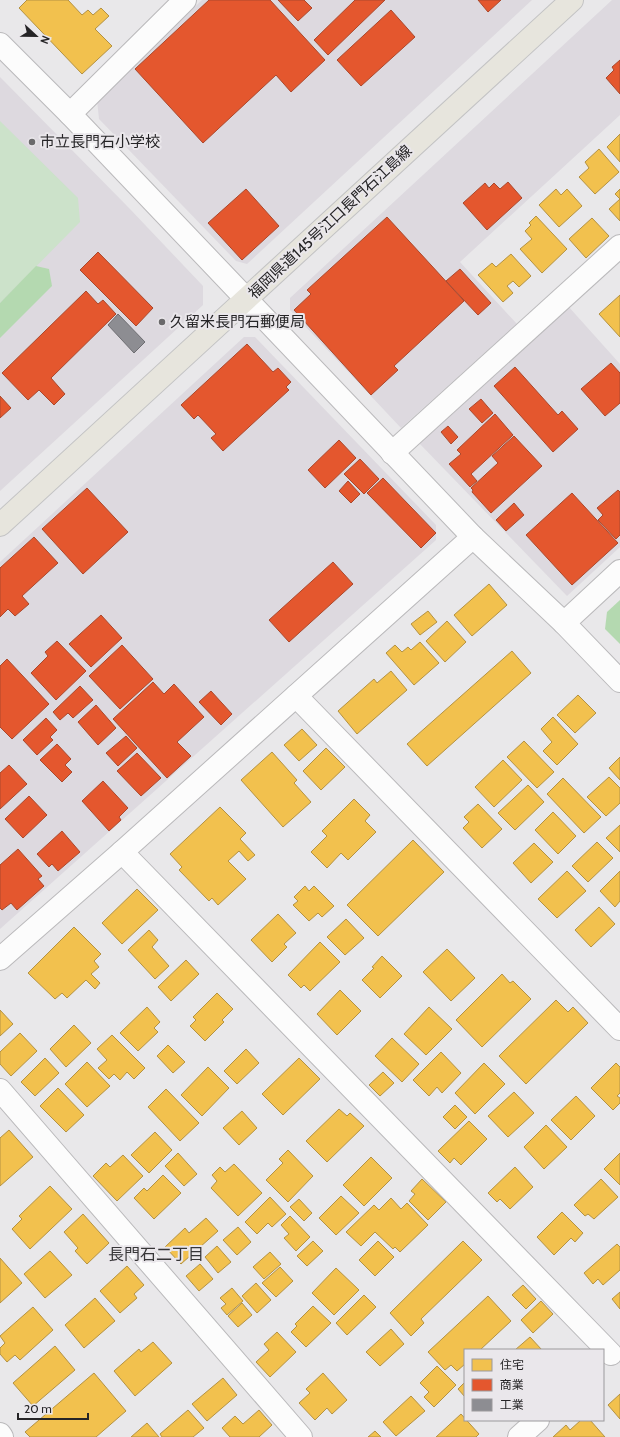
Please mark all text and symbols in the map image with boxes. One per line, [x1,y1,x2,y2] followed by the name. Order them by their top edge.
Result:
[16,16,56,56] north arrow
[37,34,53,46] text: N
[40,133,160,151] place label: 市立長門石小学校
[27,137,37,147] marker: 市立長門石小学校
[245,142,415,302] street label: 福岡県道145号江口長門石江島線
[170,313,305,331] place label: 久留米長門石郵便局
[157,317,167,327] marker: 久留米長門石郵便局
[108,1245,204,1264] district label: 長門石二丁目
[464,1349,604,1421] legend
[500,1357,524,1372] text: 住宅
[500,1377,524,1392] text: 商業
[18,1395,88,1421] scale bar
[500,1397,524,1412] text: 工業
[24,1401,52,1416] text: 20 m

